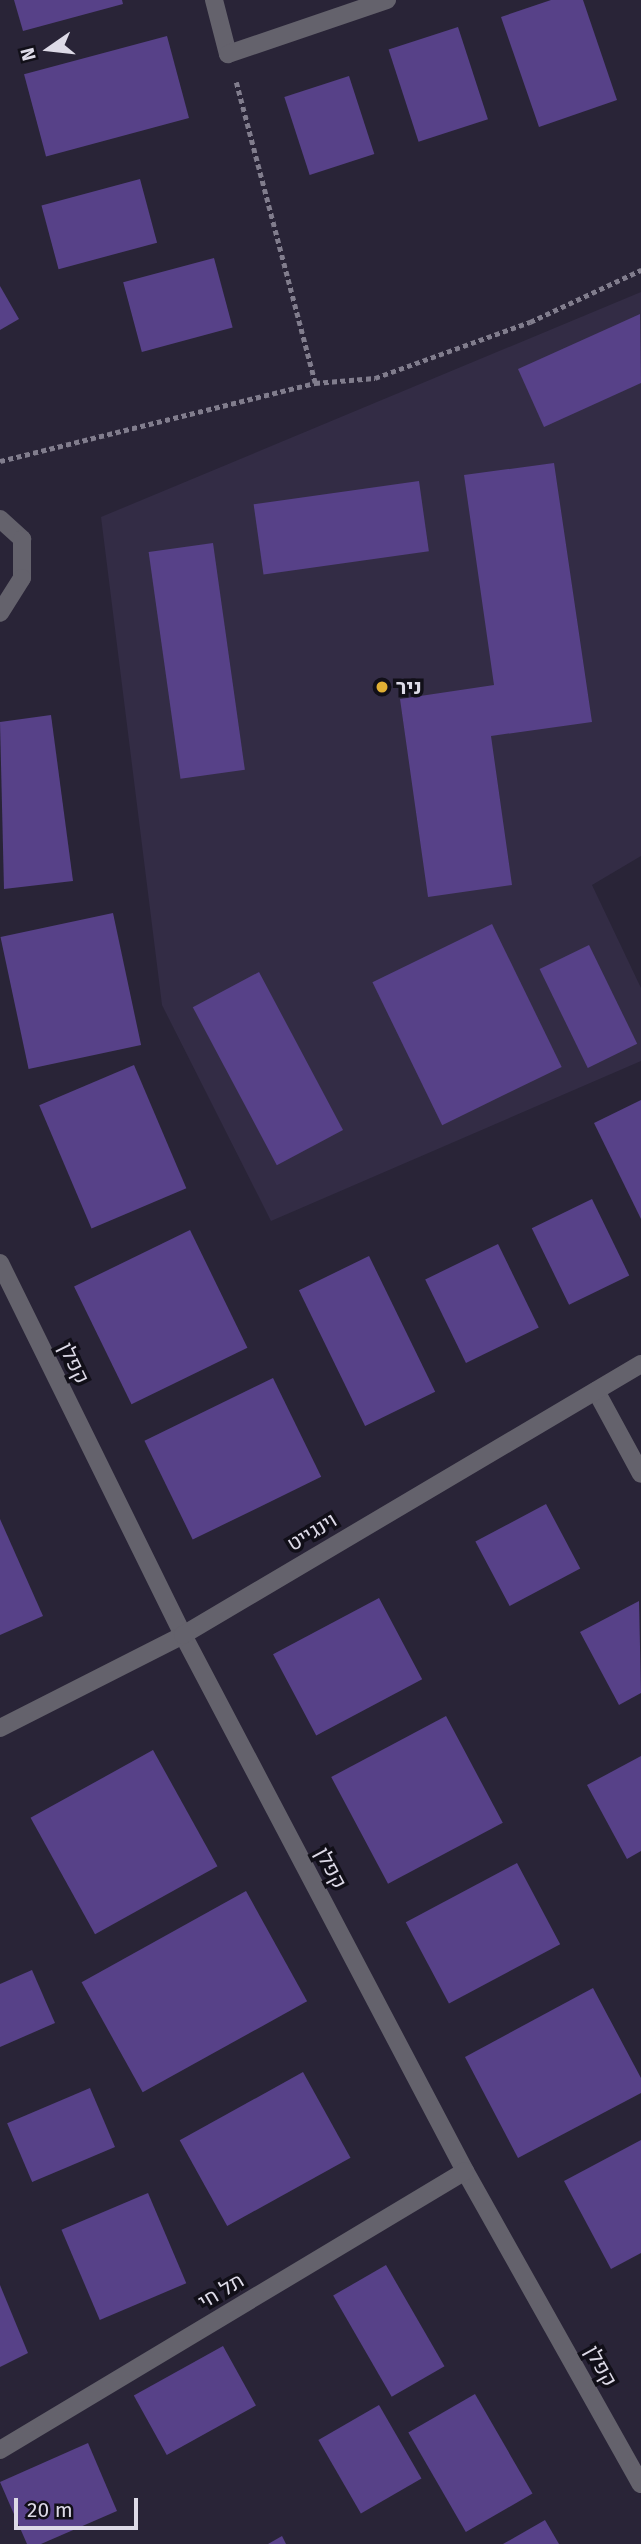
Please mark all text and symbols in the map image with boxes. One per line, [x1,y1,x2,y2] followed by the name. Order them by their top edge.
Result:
[14,14,84,84] north arrow
[15,45,41,63] text: N
[396,674,422,700] place label: ניר
[374,679,390,695] marker: ניר
[53,1338,95,1388] street label: קפלן
[282,1507,342,1557] street label: וינגייט
[310,1843,352,1893] street label: קפלן
[194,2268,248,2314] street label: תל חי
[580,2341,622,2391] street label: קפלן
[18,2484,142,2528] scale bar
[27,2497,73,2523] text: 20 m

